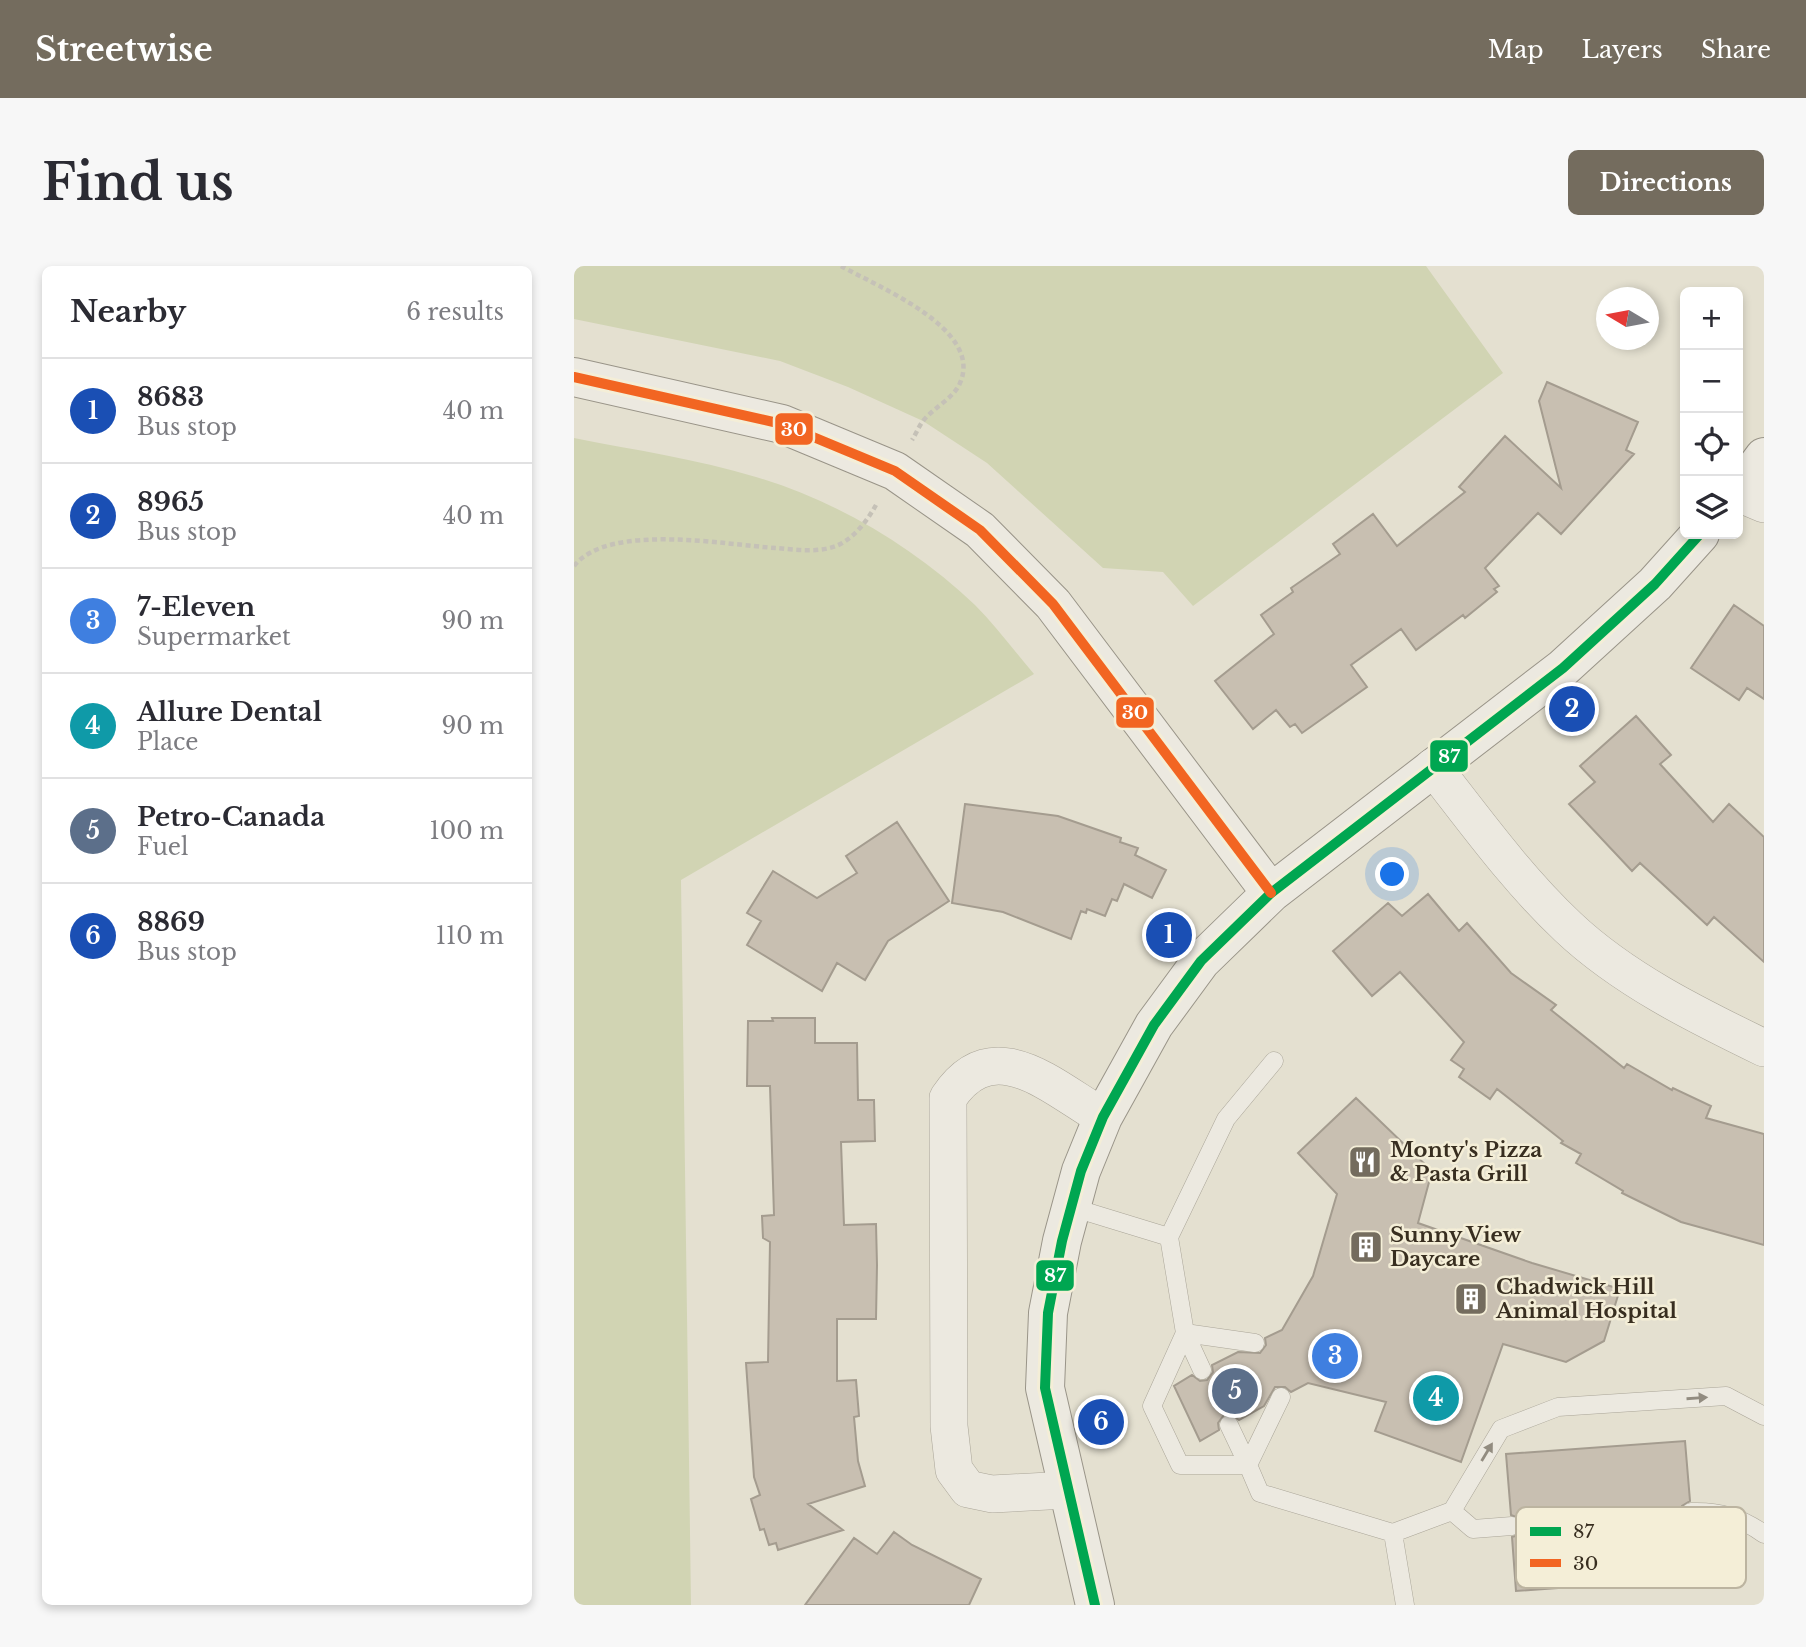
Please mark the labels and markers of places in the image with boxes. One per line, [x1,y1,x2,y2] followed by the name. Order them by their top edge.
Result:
[1549,683,1595,735] pin: 2
[1146,909,1192,961] pin: 1
[1390,1137,1542,1187] place label: Monty's Pizza & Pasta Grill
[1346,1143,1384,1181] restaurant icon: Monty's Pizza & Pasta Grill
[1390,1222,1522,1272] place label: Sunny View Daycare
[1347,1228,1385,1266] building icon: Sunny View Daycare
[1495,1274,1677,1324] place label: Chadwick Hill Animal Hospital
[1452,1280,1490,1318] building icon: Chadwick Hill Animal Hospital
[1312,1330,1358,1382] pin: 3
[1212,1365,1258,1417] pin: 5
[1413,1372,1459,1424] pin: 4
[1078,1396,1124,1448] pin: 6

